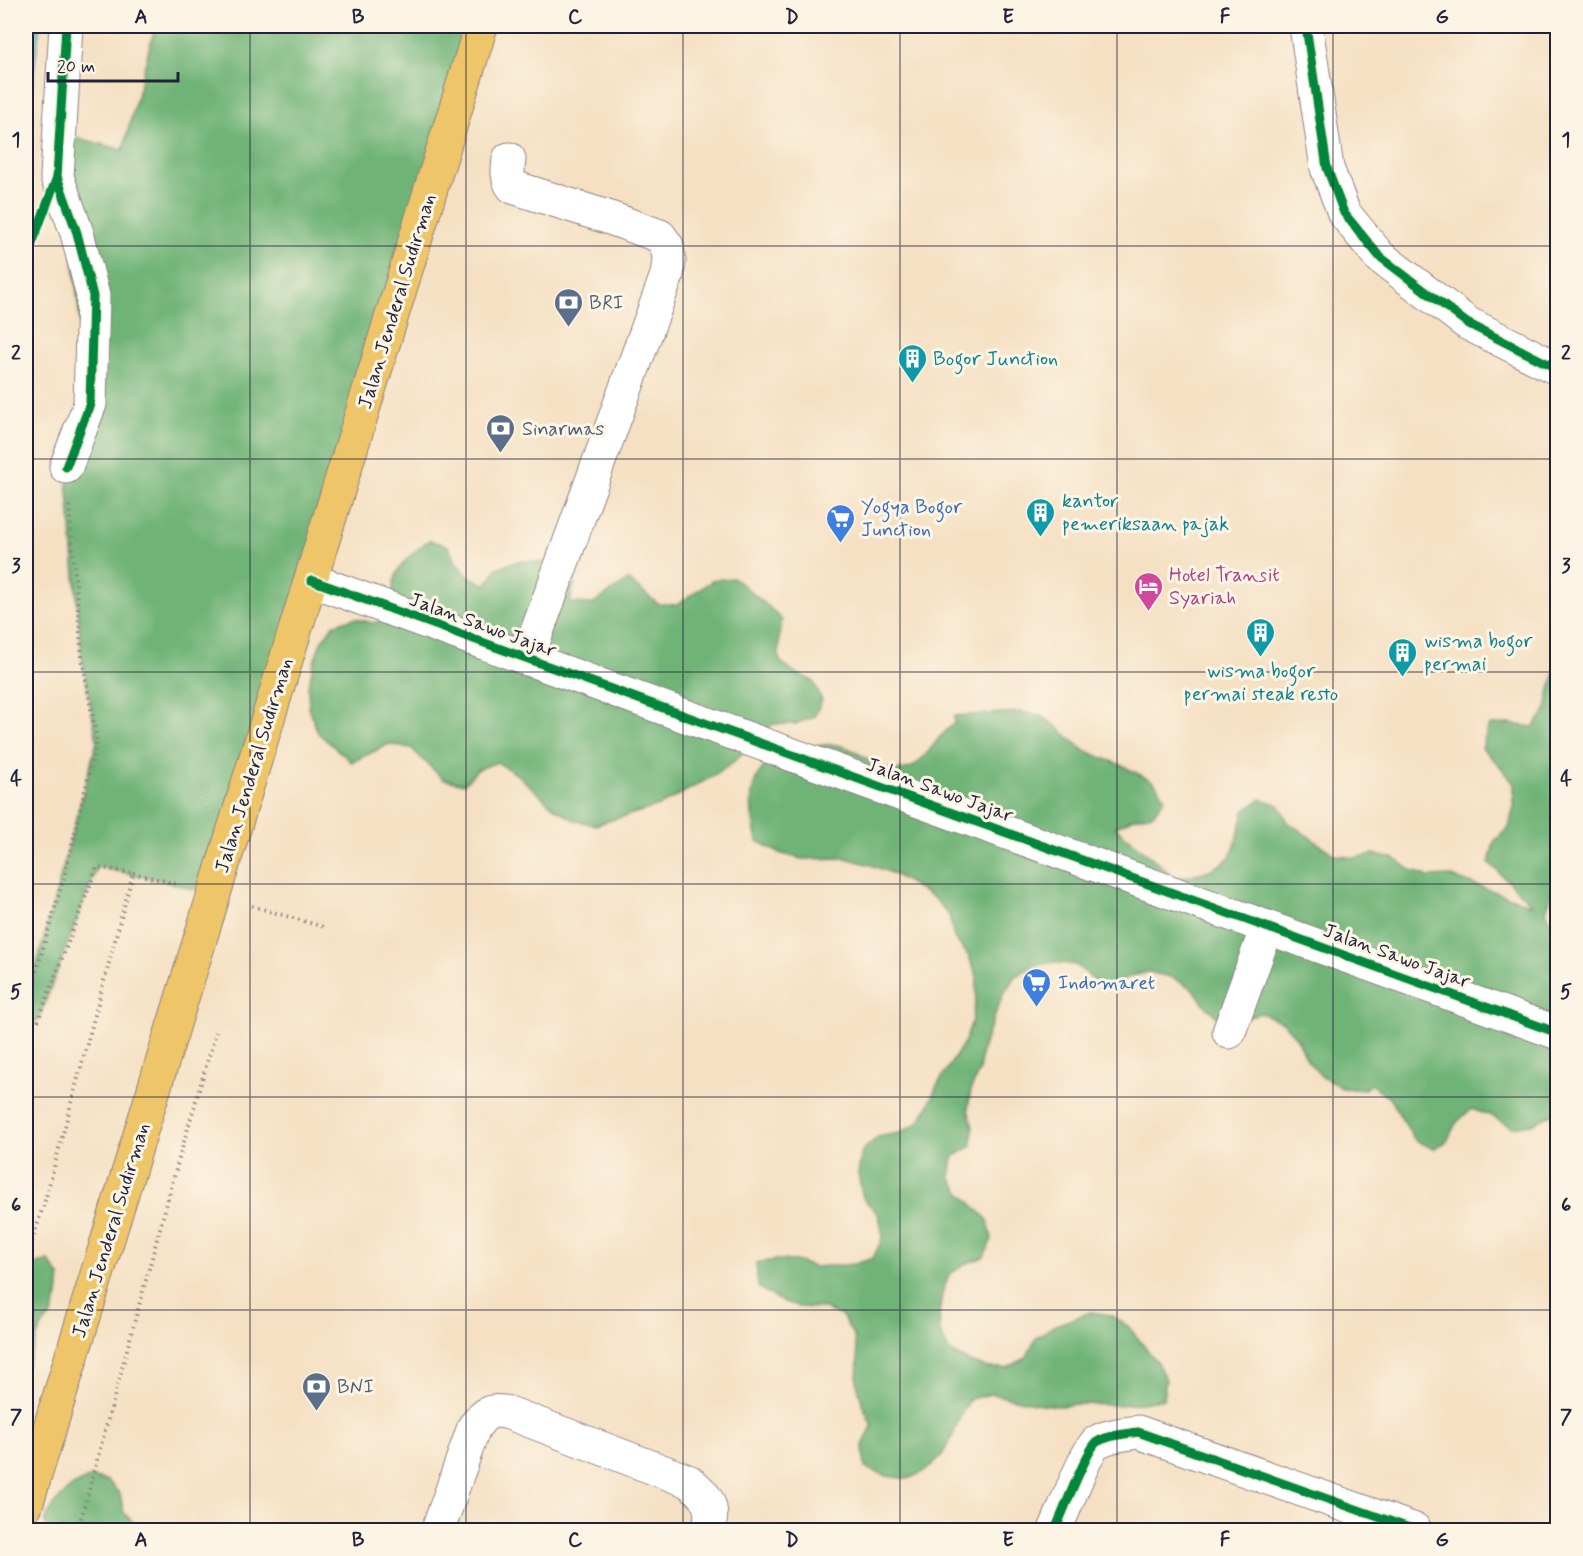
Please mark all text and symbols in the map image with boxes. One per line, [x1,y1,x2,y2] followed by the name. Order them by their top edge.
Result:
[134,4,148,31] text: A
[352,4,365,31] text: B
[568,4,583,31] text: C
[785,4,799,31] text: D
[1002,4,1014,31] text: E
[1220,4,1231,31] text: F
[1435,4,1449,31] text: G
[48,45,178,83] scale bar
[57,55,95,79] text: 20 m
[12,127,20,154] text: 1
[1562,127,1570,154] text: 1
[352,191,443,412] street label: Jalan Jenderal Sudirman
[552,286,584,328] bank icon: BRI
[589,290,623,317] place label: BRI
[11,340,21,367] text: 2
[1561,340,1571,367] text: 2
[896,342,928,384] building icon: Bogor Junction
[933,346,1058,375] place label: Bogor Junction
[485,412,517,454] bank icon: Sinarmas
[522,416,604,443] place label: Sinarmas
[1062,488,1229,538] place label: kantor pemeriksaan pajak
[861,494,963,544] place label: Yogya Bogor Junction
[1025,496,1057,538] building icon: kantor pemeriksaan pajak
[824,502,856,544] supermarket icon: Yogya Bogor Junction
[11,553,21,580] text: 3
[1561,553,1571,580] text: 3
[1169,562,1280,612] place label: Hotel Transit Syariah
[1132,570,1164,612] hotel icon: Hotel Transit Syariah
[405,586,560,665] street label: Jalan Sawo Jajar
[1245,616,1277,658] building icon: wisma bogor permai steak resto
[1424,628,1533,678] place label: wisma bogor permai
[1387,636,1419,678] building icon: wisma bogor permai
[209,655,300,876] street label: Jalan Jenderal Sudirman
[1184,658,1338,708] place label: wisma bogor permai steak resto
[862,751,1017,830] street label: Jalan Sawo Jajar
[10,766,22,793] text: 4
[1560,766,1572,793] text: 4
[1319,917,1474,996] street label: Jalan Sawo Jajar
[1021,966,1053,1008] supermarket icon: Indomaret
[1058,970,1155,997] place label: Indomaret
[10,979,22,1006] text: 5
[1560,979,1572,1006] text: 5
[66,1120,157,1341] street label: Jalan Jenderal Sudirman
[11,1192,21,1219] text: 6
[1561,1192,1571,1219] text: 6
[300,1370,332,1412] bank icon: BNI
[337,1374,374,1401] place label: BNI
[10,1404,22,1431] text: 7
[1560,1404,1572,1431] text: 7
[134,1527,148,1554] text: A
[352,1527,365,1554] text: B
[568,1527,583,1554] text: C
[785,1527,799,1554] text: D
[1002,1527,1014,1554] text: E
[1220,1527,1231,1554] text: F
[1435,1527,1449,1554] text: G

